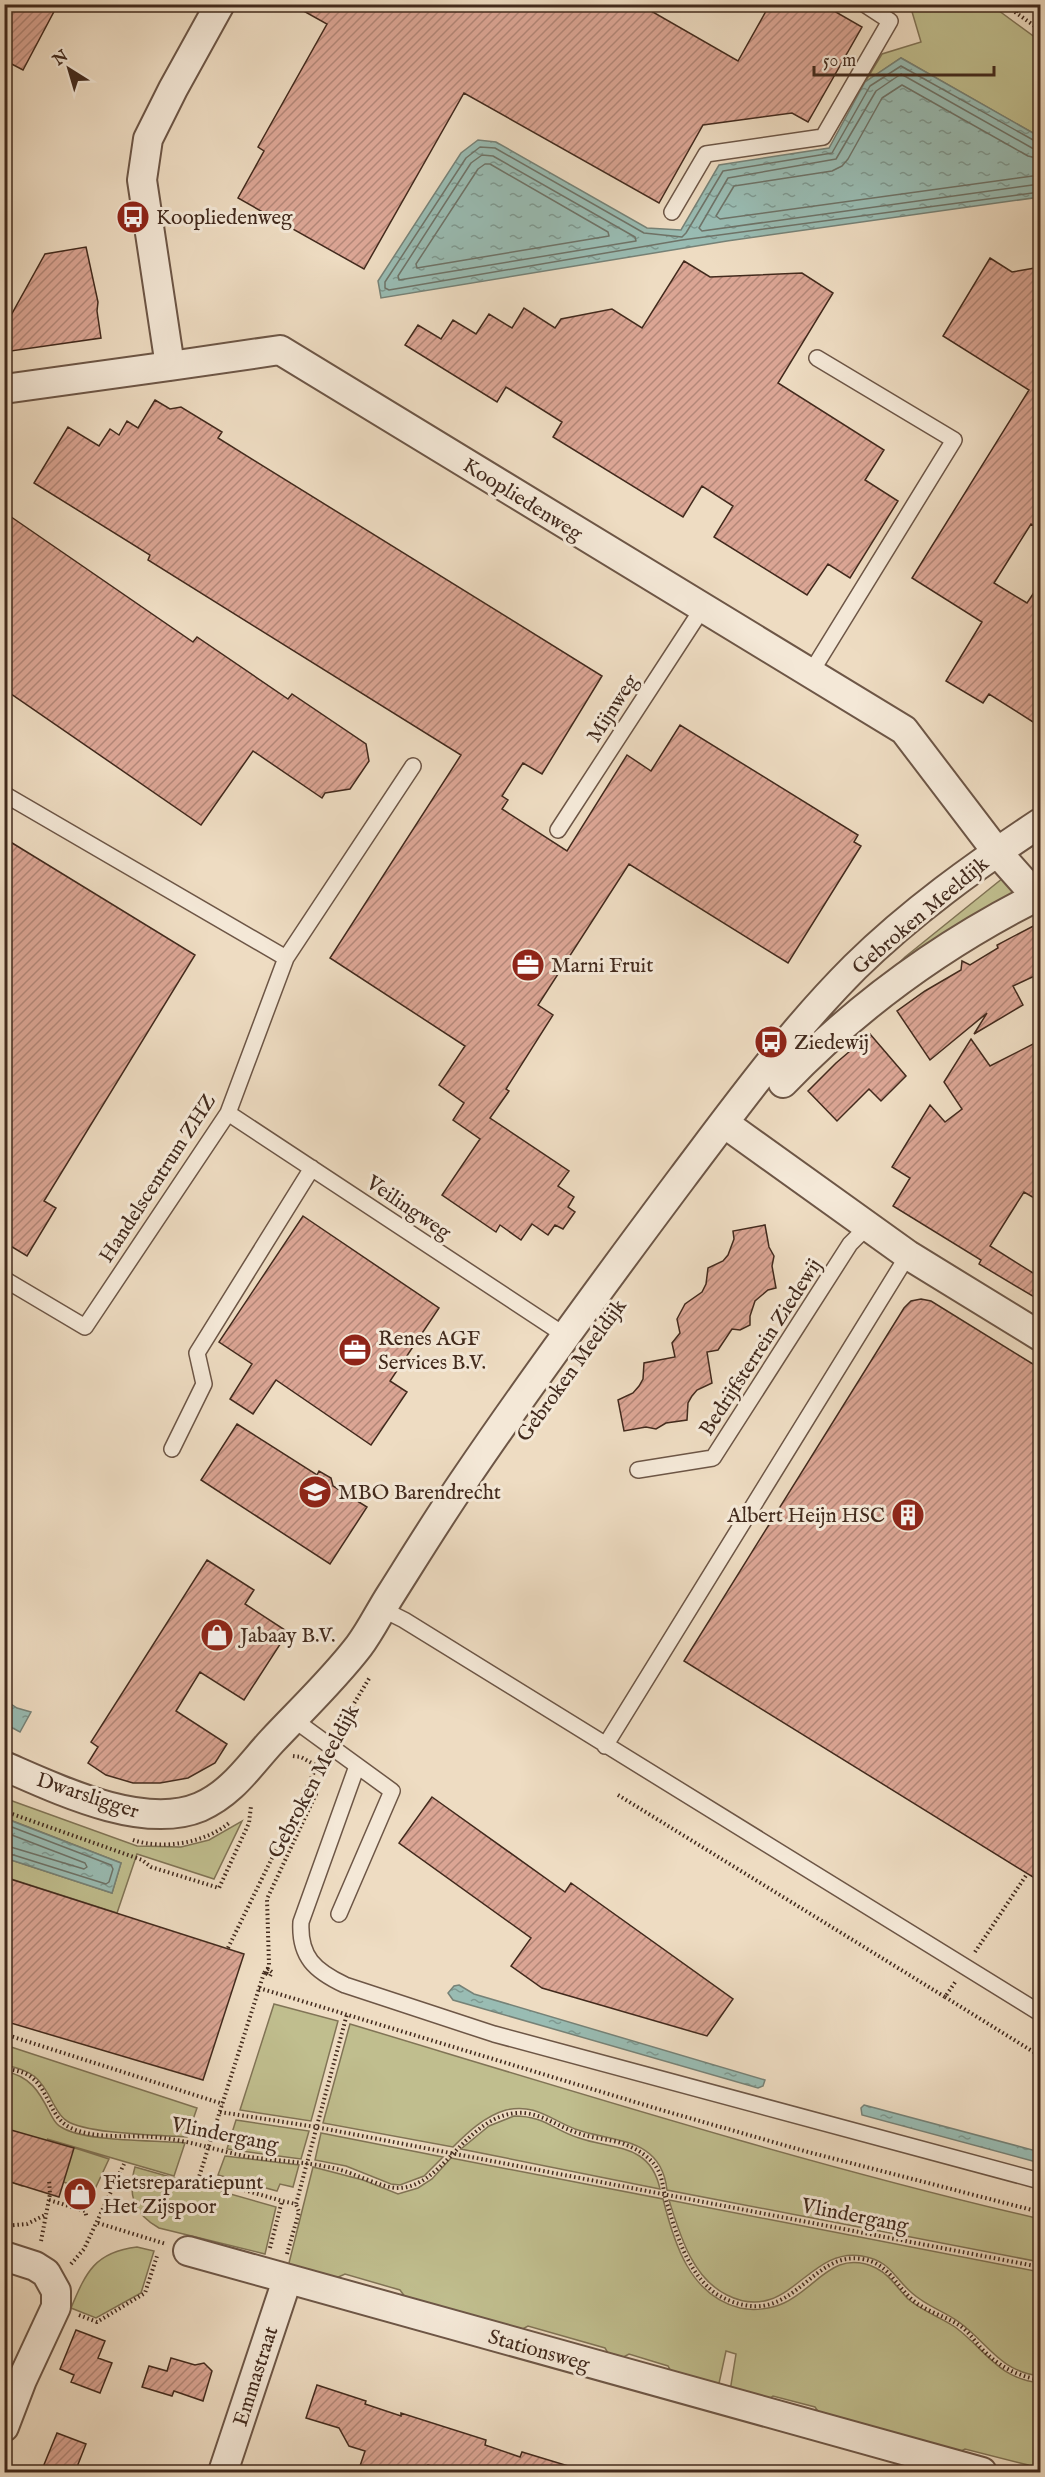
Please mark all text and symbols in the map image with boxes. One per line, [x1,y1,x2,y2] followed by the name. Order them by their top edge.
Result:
[39,39,99,99] north arrow
[814,39,994,77] scale bar
[49,46,73,71] text: N
[823,50,856,73] text: 50 m
[115,199,151,235] bus stop icon: Koopliedenweg
[156,205,293,232] place label: Koopliedenweg
[457,453,588,548] street label: Koopliedenweg
[581,669,646,748] street label: Mijnweg
[847,851,995,981] street label: Gebroken Meeldijk
[510,947,546,983] office icon: Marni Fruit
[551,953,653,980] place label: Marni Fruit
[753,1024,789,1060] bus stop icon: Ziedewij
[794,1030,869,1057] place label: Ziedewij
[94,1089,223,1268] street label: Handelscentrum ZHZ
[360,1169,456,1247] street label: Veilingweg
[694,1254,829,1442] street label: Bedrijfsterrein Ziedewij
[511,1293,634,1448] street label: Gebroken Meeldijk
[378,1326,486,1377] place label: Renes AGF Services B.V.
[337,1332,373,1368] office icon: Renes AGF Services B.V.
[297,1474,333,1510] school or university icon: MBO Barendrecht
[338,1480,501,1507] place label: MBO Barendrecht
[890,1497,926,1533] building icon: Albert Heijn HSC
[726,1503,885,1530] place label: Albert Heijn HSC
[199,1617,235,1653] shop icon: Jabaay B.V.
[238,1623,336,1650] place label: Jabaay B.V.
[262,1699,367,1863] street label: Gebroken Meeldijk
[33,1767,143,1826] street label: Dwarsligger
[168,2112,281,2159] street label: Vlindergang
[103,2170,264,2221] place label: Fietsreparatiepunt Het Zijspoor
[62,2176,98,2212] shop icon: Fietsreparatiepunt Het Zijspoor
[798,2193,911,2240] street label: Vlindergang
[228,2323,285,2430] street label: Emmastraat
[485,2324,593,2379] street label: Stationsweg

